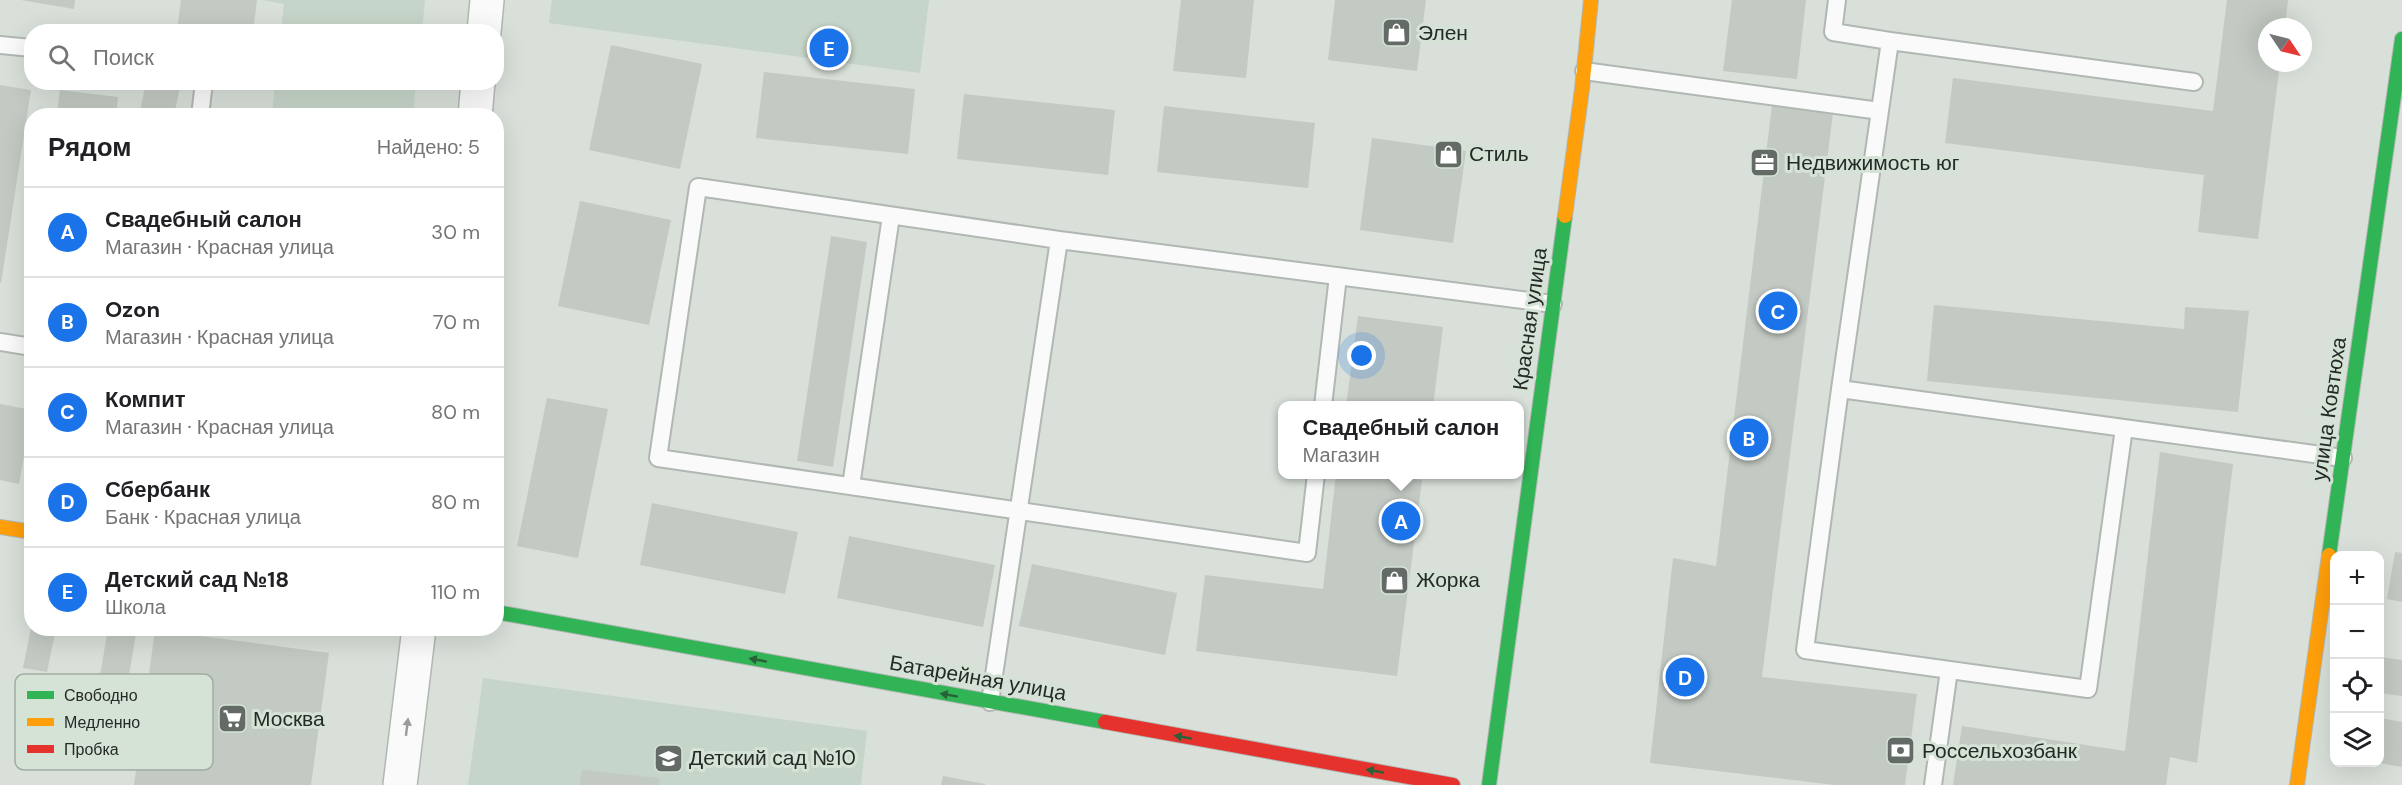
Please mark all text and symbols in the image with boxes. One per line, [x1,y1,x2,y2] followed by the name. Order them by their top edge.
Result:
[1381,17,1413,49] shop icon: Элен
[2258,18,2312,72] north arrow
[1418,19,1468,47] place label: Элен
[24,24,504,90] search box
[810,26,848,70] pin: E
[45,41,78,74] icon: search
[93,43,154,72] text: Поиск
[48,130,131,164] text: Рядом
[377,134,480,160] text: Найдено: 5
[1432,138,1464,170] shop icon: Стиль
[1469,140,1529,168] place label: Стиль
[1749,147,1781,179] office icon: Недвижимость юг
[1786,149,1960,177] place label: Недвижимость юг
[105,205,302,234] text: Свадебный салон
[60,219,75,245] text: A
[431,219,480,245] text: 30 m
[105,234,334,260] text: Магазин · Красная улица
[1506,245,1554,392] street label: Красная улица
[1758,288,1798,334] pin: C
[105,295,160,324] text: Ozon
[61,309,74,335] text: B
[433,309,480,335] text: 70 m
[105,324,334,350] text: Магазин · Красная улица
[2305,335,2353,483] street label: улица Ковтюха
[1347,341,1376,370] your location
[105,385,185,414] text: Компит
[60,399,75,425] text: C
[431,399,480,425] text: 80 m
[1278,401,1524,479] popup
[1303,413,1499,442] text: Свадебный салон
[105,414,334,440] text: Магазин · Красная улица
[1730,416,1768,460] pin: B
[1303,442,1380,468] text: Магазин
[105,475,210,504] text: Сбербанк
[60,489,75,515] text: D
[431,489,480,515] text: 80 m
[1382,498,1420,544] pin: A
[105,504,301,530] text: Банк · Красная улица
[2330,551,2384,767] map controls
[2330,551,2384,605] button: +
[1379,564,1411,596] shop icon: Жорка
[105,565,289,594] text: Детский сад №18
[1416,566,1480,594] place label: Жорка
[62,579,73,605] text: E
[431,579,480,605] text: 110 m
[105,594,166,620] text: Школа
[2330,605,2384,659] button: −
[887,649,1069,707] street label: Батарейная улица
[1666,654,1704,700] pin: D
[748,655,767,664] one-way arrow
[2330,659,2384,713] button: locate
[15,674,213,770] legend
[64,685,138,706] text: Свободно
[940,690,959,699] one-way arrow
[216,703,248,735] supermarket icon: Москва
[253,705,325,733] place label: Москва
[64,712,140,733] text: Медленно
[2330,713,2384,767] button: layers
[403,717,412,736] one-way arrow
[1173,732,1192,741] one-way arrow
[1885,735,1917,767] bank icon: Россельхозбанк
[1922,737,2078,765] place label: Россельхозбанк
[64,739,119,760] text: Пробка
[652,742,684,774] school or university icon: Детский сад №10
[689,744,856,772] place label: Детский сад №10
[1365,766,1384,775] one-way arrow

